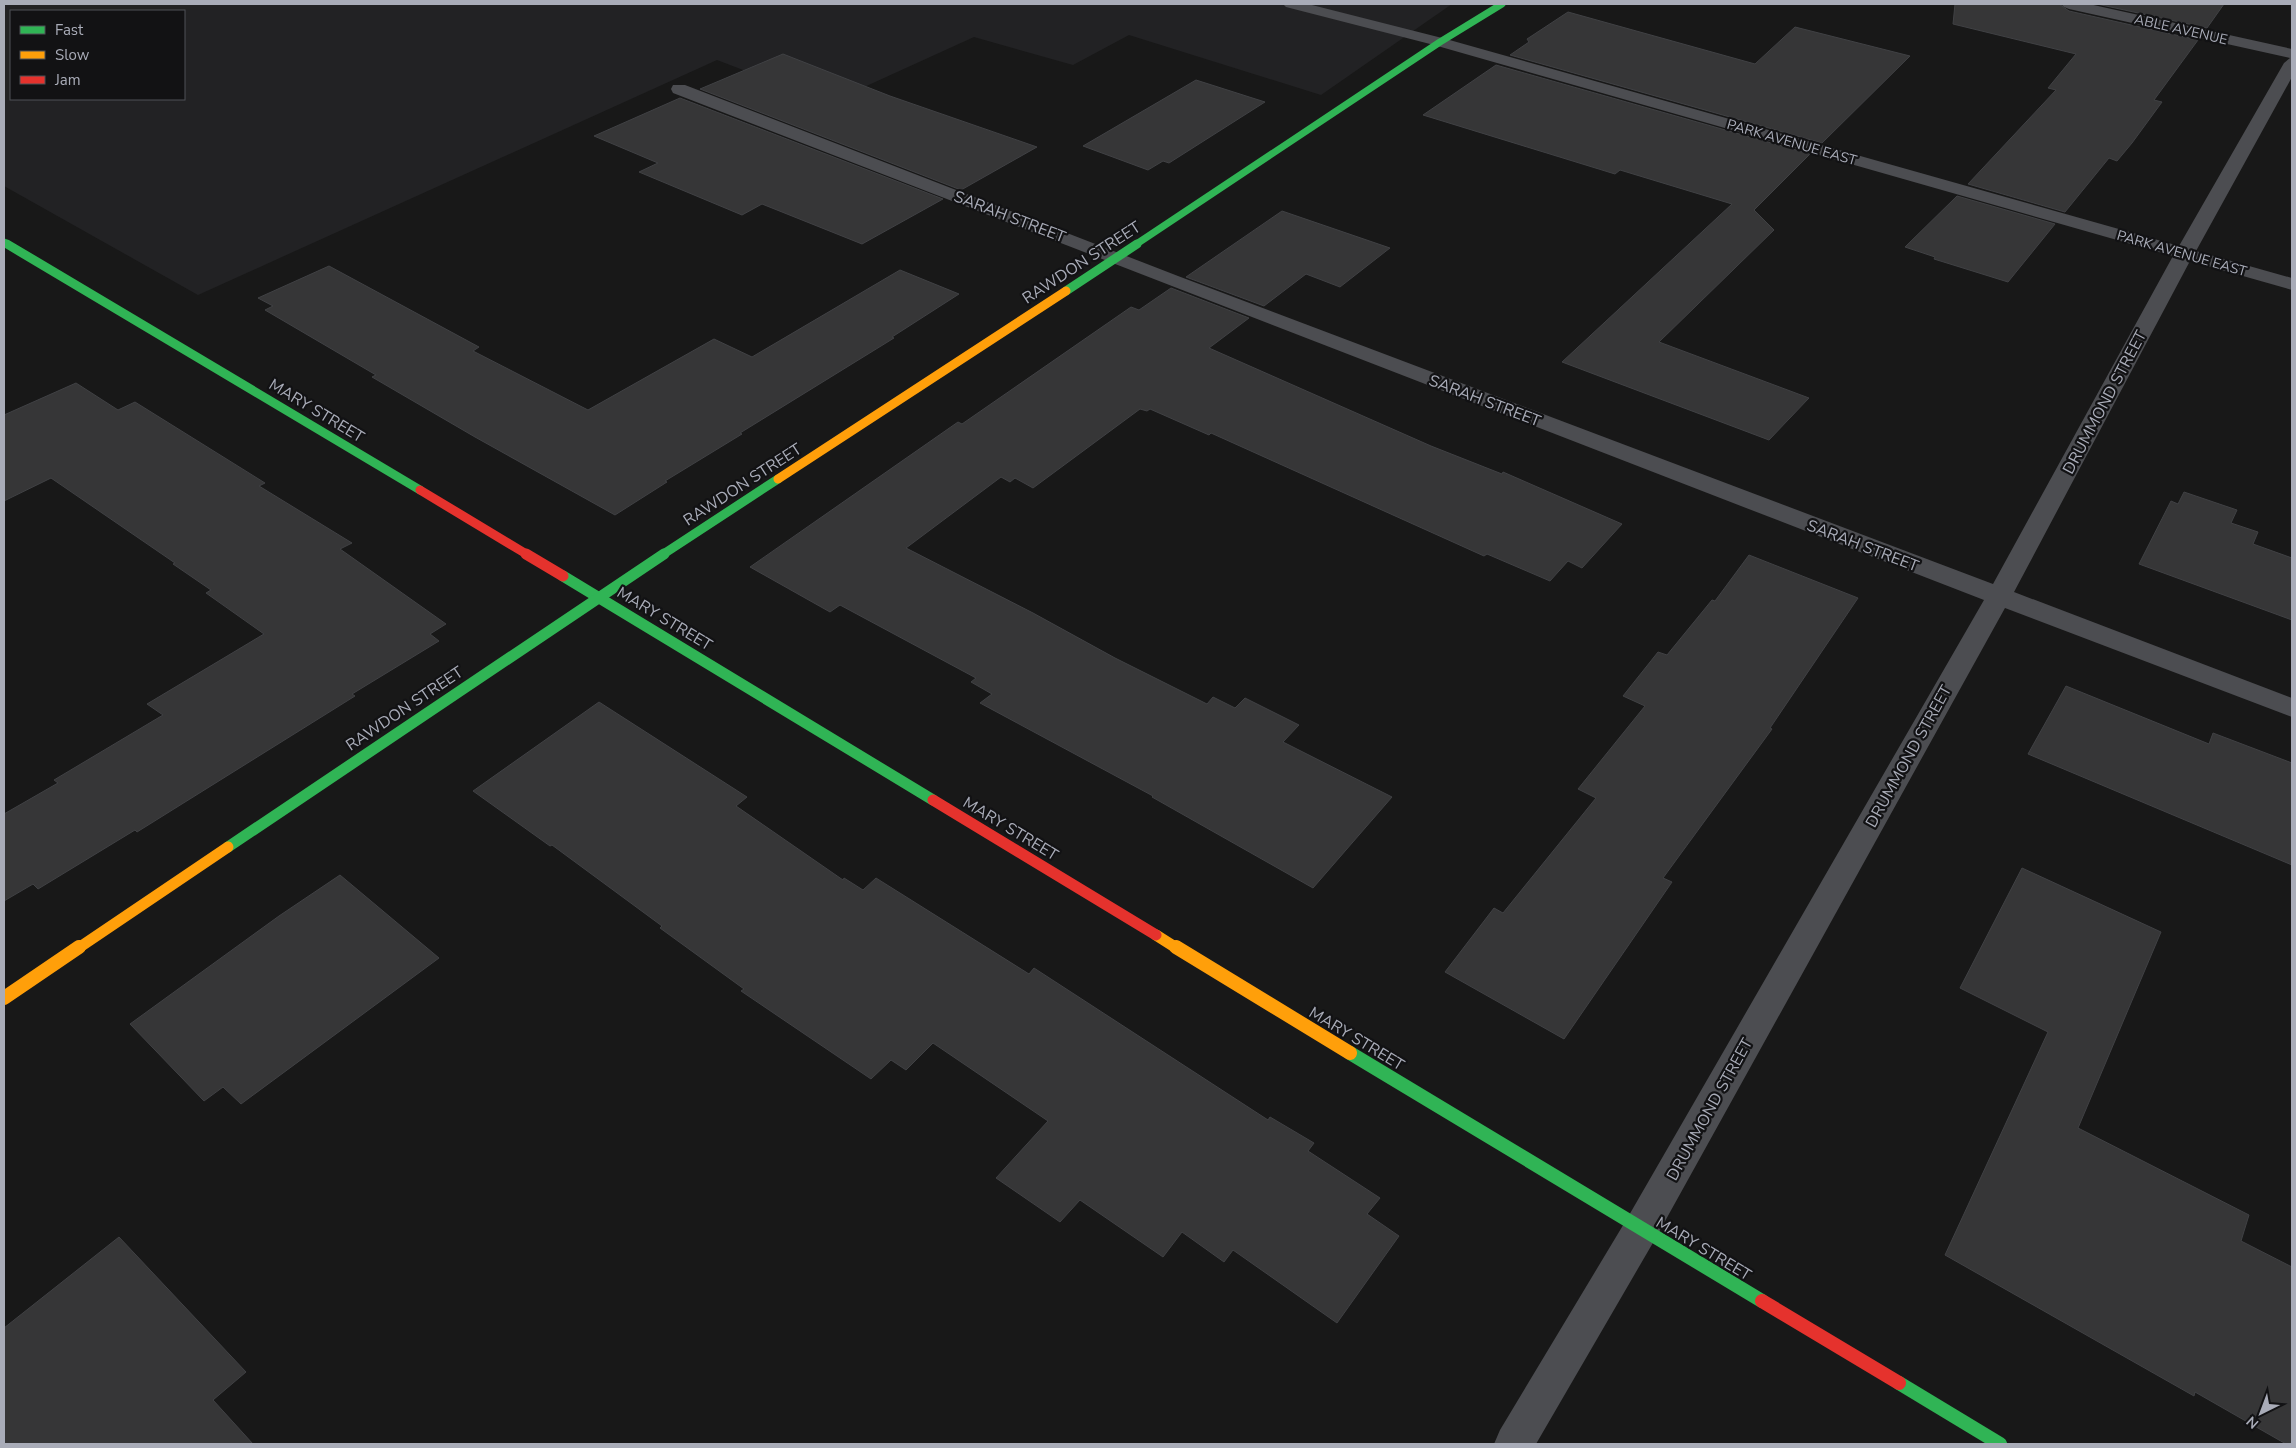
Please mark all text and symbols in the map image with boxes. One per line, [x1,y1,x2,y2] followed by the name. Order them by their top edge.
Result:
[10,10,185,100] legend
[2132,10,2229,49] street label: ABLE AVENUE
[55,20,84,40] text: Fast
[55,45,90,65] text: Slow
[54,70,81,90] text: Jam
[1725,115,1860,170] street label: PARK AVENUE EAST
[951,186,1069,248] street label: SARAH STREET
[1018,216,1145,309] street label: RAWDON STREET
[2115,226,2250,281] street label: PARK AVENUE EAST
[2058,326,2152,478] street label: DRUMMOND STREET
[1426,370,1544,432] street label: SARAH STREET
[265,374,369,448] street label: MARY STREET
[679,438,806,531] street label: RAWDON STREET
[1804,515,1922,577] street label: SARAH STREET
[613,582,717,656] street label: MARY STREET
[342,661,468,756] street label: RAWDON STREET
[1861,681,1957,832] street label: DRUMMOND STREET
[959,792,1063,866] street label: MARY STREET
[1305,1002,1409,1076] street label: MARY STREET
[1662,1034,1758,1185] street label: DRUMMOND STREET
[1652,1212,1756,1286] street label: MARY STREET
[2236,1388,2286,1438] north arrow
[2242,1412,2263,1433] text: N

